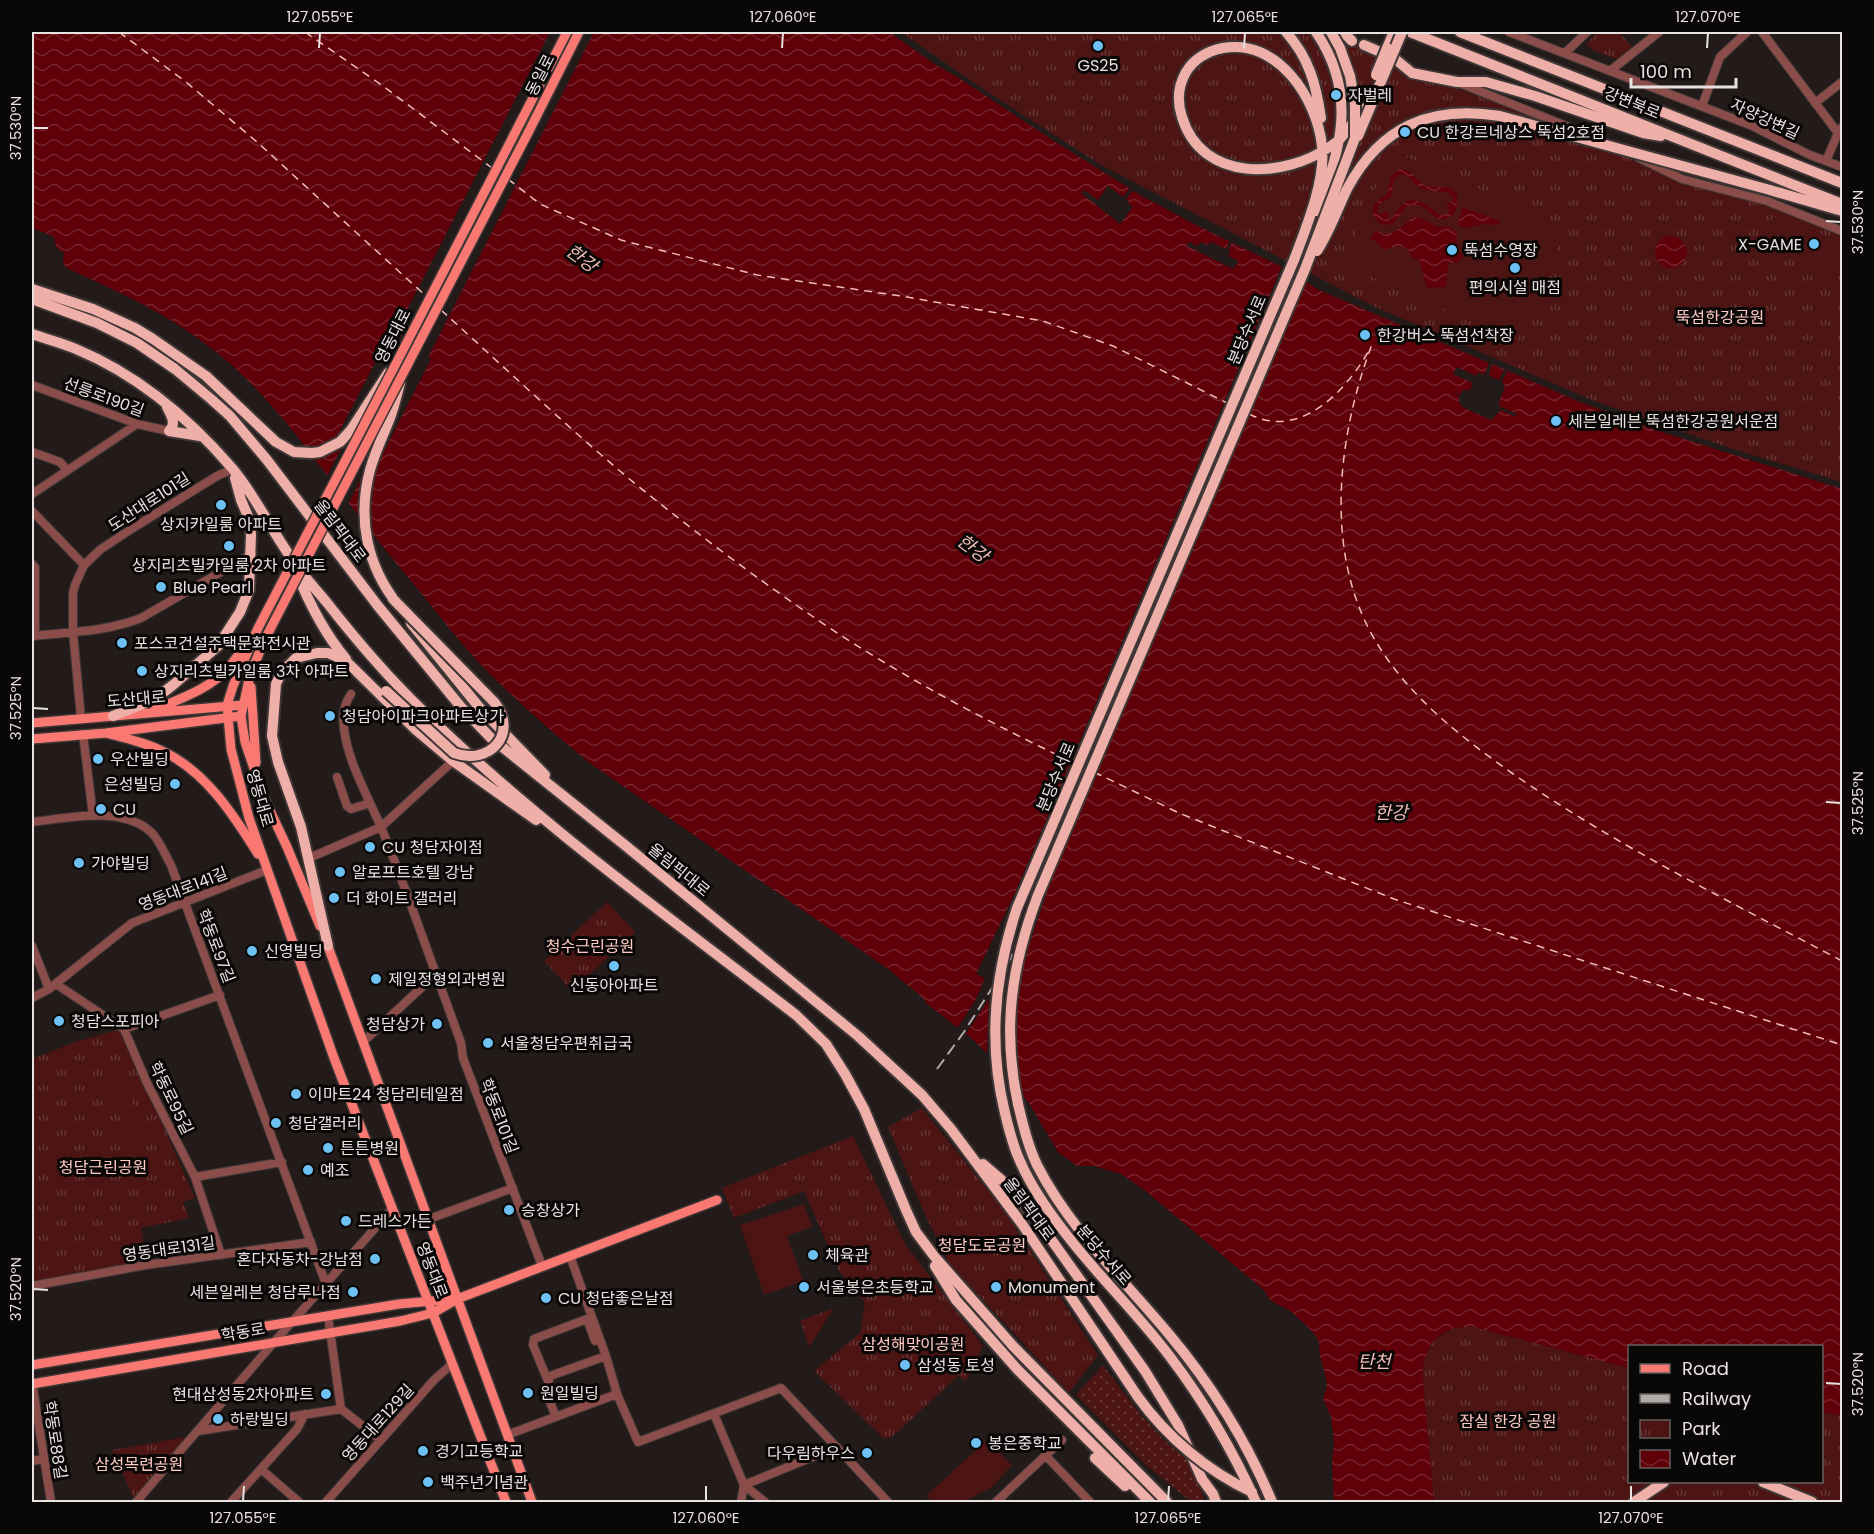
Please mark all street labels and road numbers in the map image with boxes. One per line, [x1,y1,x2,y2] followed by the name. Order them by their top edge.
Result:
[520,50,560,100] street label: 동일로
[1600,81,1664,125] street label: 강변북로
[1727,93,1803,145] street label: 자양강변길
[1222,291,1272,368] street label: 분당수서로
[369,304,417,367] street label: 영동대로
[61,372,147,422] street label: 선릉로190길
[103,467,195,537] street label: 도산대로101길
[309,495,371,568] street label: 올림픽대로
[106,685,167,713] street label: 도산대로
[1031,738,1081,815] street label: 분당수서로
[241,767,279,830] street label: 영동대로
[643,838,715,902] street label: 올림픽대로
[135,861,231,917] street label: 영동대로141길
[191,906,241,986] street label: 학동로97길
[143,1057,199,1139] street label: 학동로95길
[474,1075,524,1157] street label: 학동로101길
[998,1172,1060,1246] street label: 올림픽대로
[1071,1220,1137,1291] street label: 분당수서로
[121,1231,217,1267] street label: 영동대로131길
[411,1238,453,1302] street label: 영동대로
[219,1317,267,1347] street label: 학동로
[337,1379,419,1467] street label: 영동대로129길
[37,1399,73,1481] street label: 학동로88길

